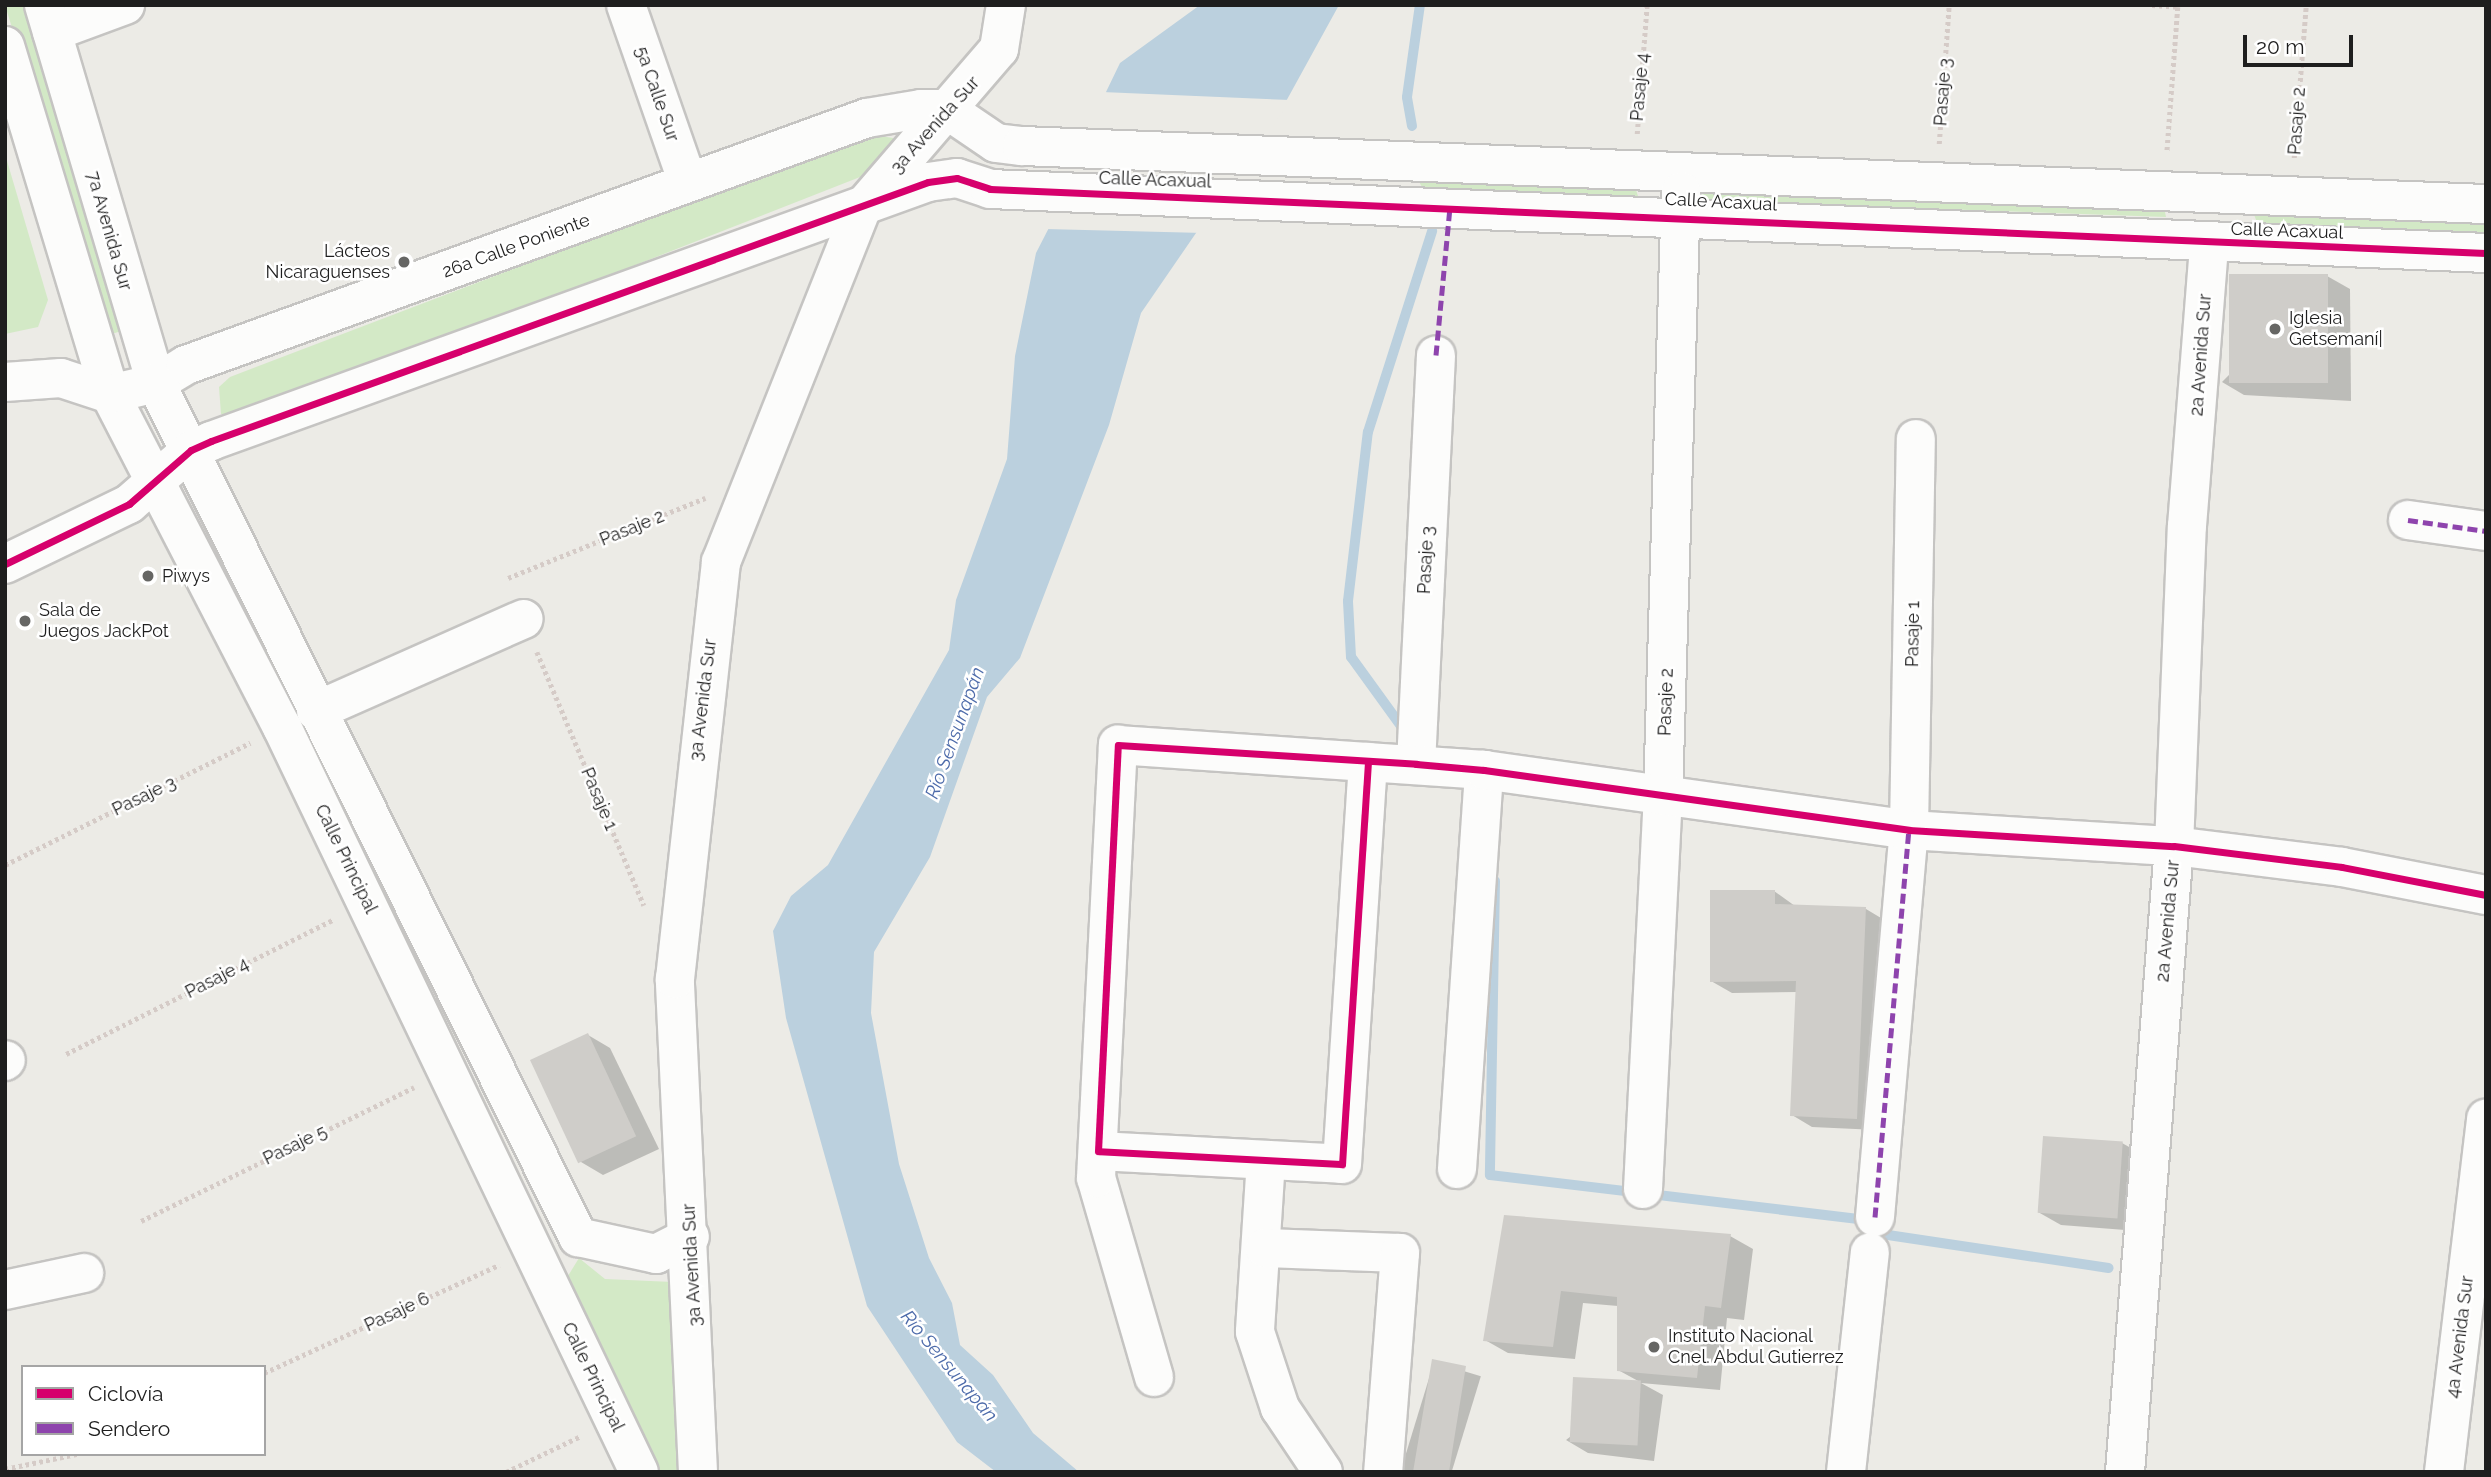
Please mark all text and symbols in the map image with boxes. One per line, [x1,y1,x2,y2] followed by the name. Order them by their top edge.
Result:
[2246,21,2356,65] scale bar
[2256,34,2304,59] text: 20 m
[631,44,683,144] street label: 5a Calle Sur
[1626,52,1654,122] street label: Pasaje 4
[1930,57,1956,127] street label: Pasaje 3
[886,72,984,178] street label: 3a Avenida Sur
[2284,86,2310,156] street label: Pasaje 2
[1098,167,1212,193] street label: Calle Acaxual
[82,169,136,293] street label: 7a Avenida Sur
[1664,188,1778,216] street label: Calle Acaxual
[439,209,593,283] street label: 26a Calle Poniente
[2230,218,2344,244] street label: Calle Acaxual
[266,241,390,284] place label: Lácteos Nicaraguenses
[396,254,412,270] marker: Lácteos Nicaraguenses
[2186,293,2216,417] street label: 2a Avenida Sur
[2289,308,2383,350] place label: Iglesia Getsemaní|
[2267,321,2283,337] marker: Iglesia Getsemaní|
[596,505,668,551] street label: Pasaje 2
[1413,525,1439,595] street label: Pasaje 3
[162,565,210,587] place label: Piwys
[140,568,156,584] marker: Piwys
[39,600,169,642] place label: Sala de Juegos JackPot
[1902,601,1924,667] street label: Pasaje 1
[17,613,33,629] marker: Sala de Juegos JackPot
[685,637,721,763] street label: 3a Avenida Sur
[921,664,989,802] water label: Río Sensunapán
[1654,668,1678,736] street label: Pasaje 2
[576,764,622,834] street label: Pasaje 1
[109,771,179,821] street label: Pasaje 3
[310,801,382,917] street label: Calle Principal
[2152,859,2184,983] street label: 2a Avenida Sur
[182,953,252,1003] street label: Pasaje 4
[260,1120,330,1170] street label: Pasaje 5
[678,1203,706,1327] street label: 3a Avenida Sur
[2442,1274,2478,1400] street label: 4a Avenida Sur
[361,1288,433,1336] street label: Pasaje 6
[896,1306,1002,1426] water label: Río Sensunapán
[557,1319,629,1435] street label: Calle Principal
[1668,1326,1845,1368] place label: Instituto Nacional Cnel. Abdul Gutierrez
[1646,1339,1662,1355] marker: Instituto Nacional Cnel. Abdul Gutierrez
[21,1365,266,1456] legend
[88,1381,164,1406] text: Ciclovía
[88,1416,170,1441] text: Sendero

